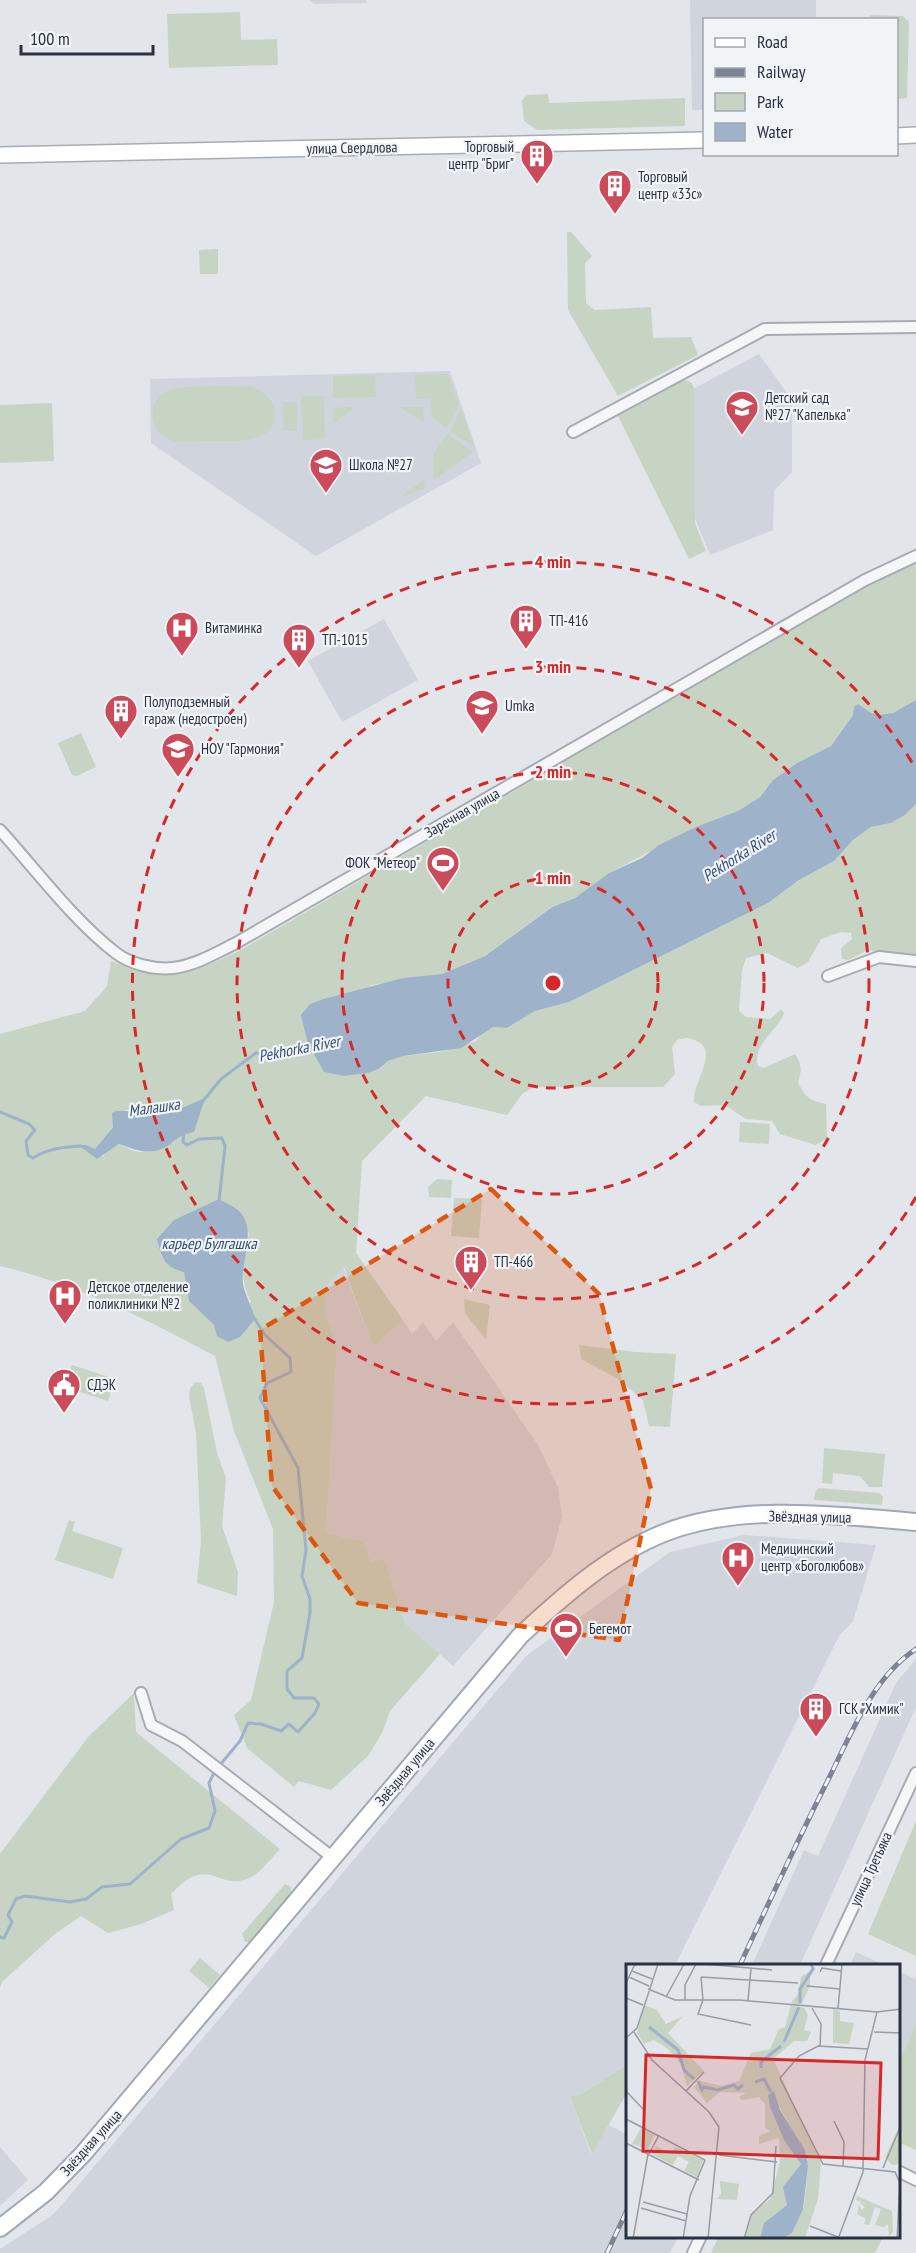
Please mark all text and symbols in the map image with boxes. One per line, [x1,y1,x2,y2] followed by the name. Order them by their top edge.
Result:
[21,18,153,56] scale bar
[703,18,898,156] legend
[30,27,70,50] text: 100 m
[757,30,788,53] text: Road
[757,60,806,83] text: Railway
[757,90,784,113] text: Park
[757,120,793,143] text: Water
[306,137,398,158] street label: улица Свердлова
[448,137,514,173] place label: Торговый центр "Бриг"
[519,138,555,185] building icon: Торговый центр "Бриг"
[638,167,702,203] place label: Торговый центр «33с»
[597,168,633,215] building icon: Торговый центр «33с»
[765,388,851,424] place label: Детский сад №27 "Капелька"
[724,389,760,436] school or university icon: Детский сад №27 "Капелька"
[308,447,344,494] school or university icon: Школа №27
[349,455,413,474] place label: Школа №27
[535,550,571,573] text: 4 min
[508,603,544,650] building icon: ТП-416
[164,610,200,657] hospital icon: Витаминка
[549,611,588,630] place label: ТП-416
[205,618,262,637] place label: Витаминка
[281,622,317,669] building icon: ТП-1015
[322,630,368,649] place label: ТП-1015
[535,655,571,678] text: 3 min
[464,688,500,735] school or university icon: Umka
[144,692,247,728] place label: Полуподземный гараж (недостроен)
[103,693,139,740] building icon: Полуподземный гараж (недостроен)
[505,696,534,715] place label: Umka
[160,731,196,778] school or university icon: НОУ "Гармония"
[201,739,284,758] place label: НОУ "Гармония"
[535,760,571,783] text: 2 min
[421,783,503,842] street label: Заречная улица
[699,823,781,885] water label: Pekhorka River
[425,845,461,892] sports icon: ФОК "Метеор"
[345,853,420,872] place label: ФОК "Метеор"
[535,866,571,889] text: 1 min
[543,973,563,993] centre of rings
[257,1030,344,1066] water label: Pekhorka River
[127,1093,183,1120] water label: Малашка
[161,1233,258,1253] water label: карьер Булгашка
[453,1244,489,1291] building icon: ТП-466
[494,1252,533,1271] place label: ТП-466
[88,1277,189,1313] place label: Детское отделение поликлиники №2
[47,1278,83,1325] hospital icon: Детское отделение поликлиники №2
[46,1367,82,1414] public building icon: СДЭК
[87,1375,117,1394] place label: СДЭК
[768,1506,852,1527] street label: Звёздная улица
[761,1539,864,1575] place label: Медицинский центр «Боголюбов»
[720,1540,756,1587] hospital icon: Медицинский центр «Боголюбов»
[548,1611,584,1658] sports icon: Бегемот
[589,1619,631,1638] place label: Бегемот
[798,1691,834,1738] building icon: ГСК "Химик"
[839,1699,904,1718] place label: ГСК "Химик"
[371,1734,439,1809] street label: Звёздная улица
[845,1829,896,1909] street label: улица Третьяка
[626,1964,901,2238] inset map
[56,2106,125,2180] street label: Звёздная улица

